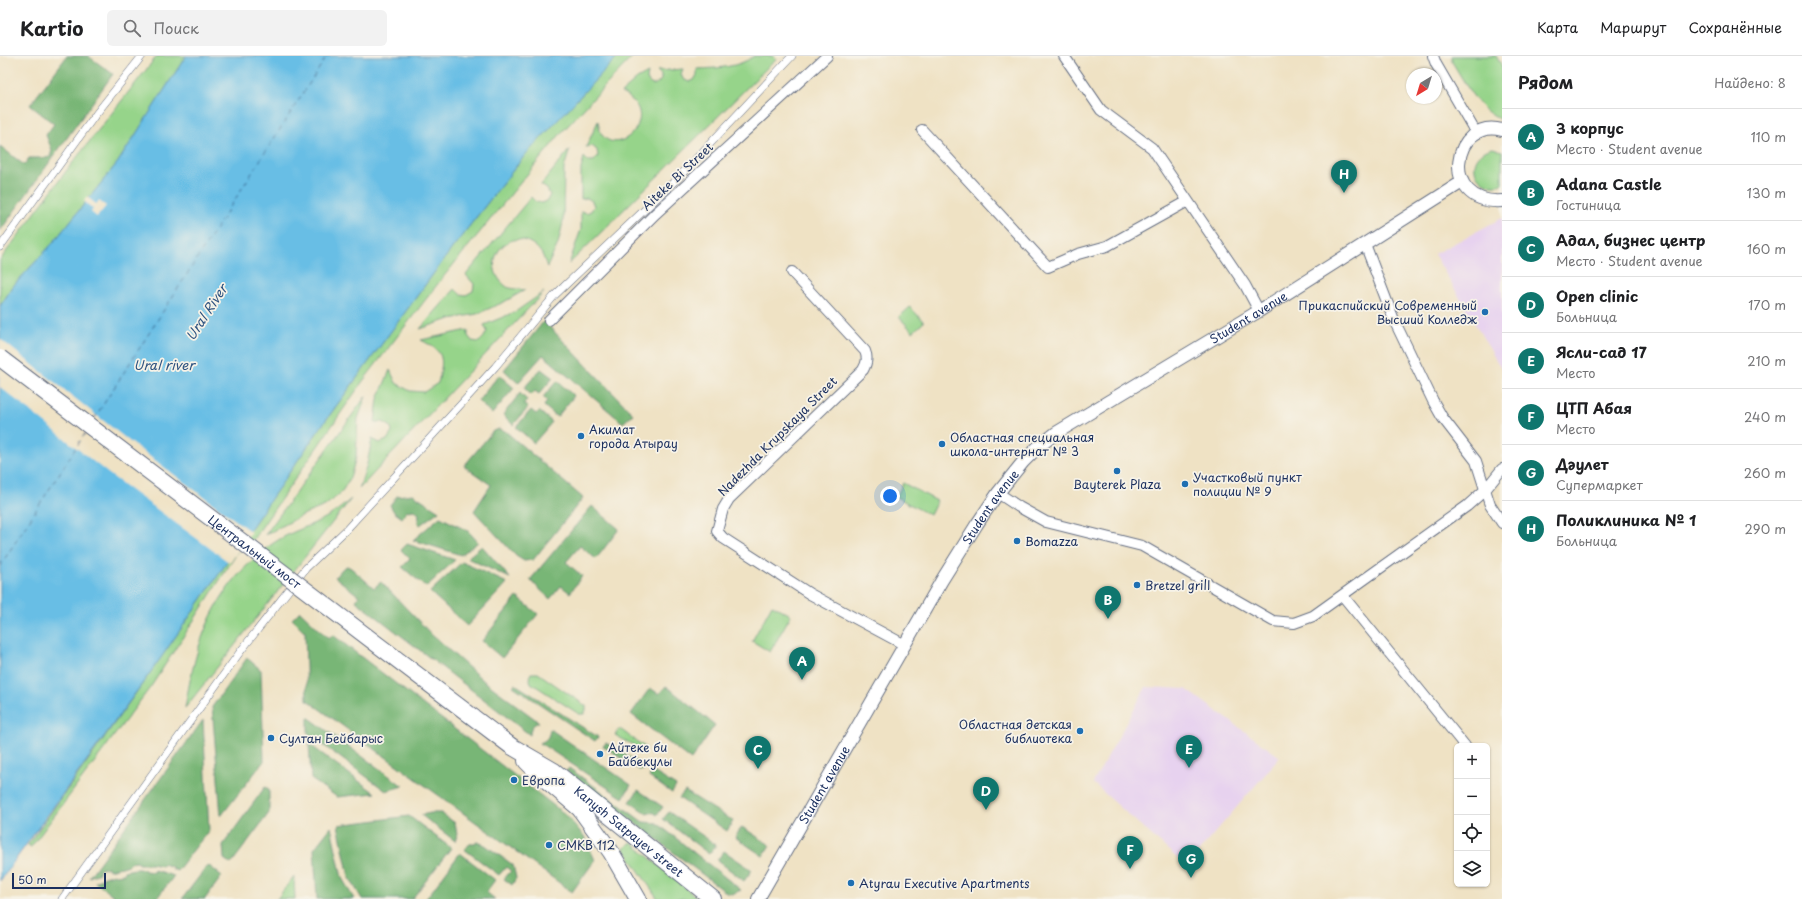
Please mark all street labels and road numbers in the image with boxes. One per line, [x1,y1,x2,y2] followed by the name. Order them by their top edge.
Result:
[637,138,717,214] street label: Aiteke Bi Street
[1206,286,1291,348] street label: Student avenue
[713,372,841,500] street label: Nadezhda Krupskaya Street
[958,465,1023,548] street label: Student avenue
[205,510,305,593] street label: Центральный мост
[794,742,854,827] street label: Student avenue
[570,782,688,881] street label: Kanysh Satpayev street

